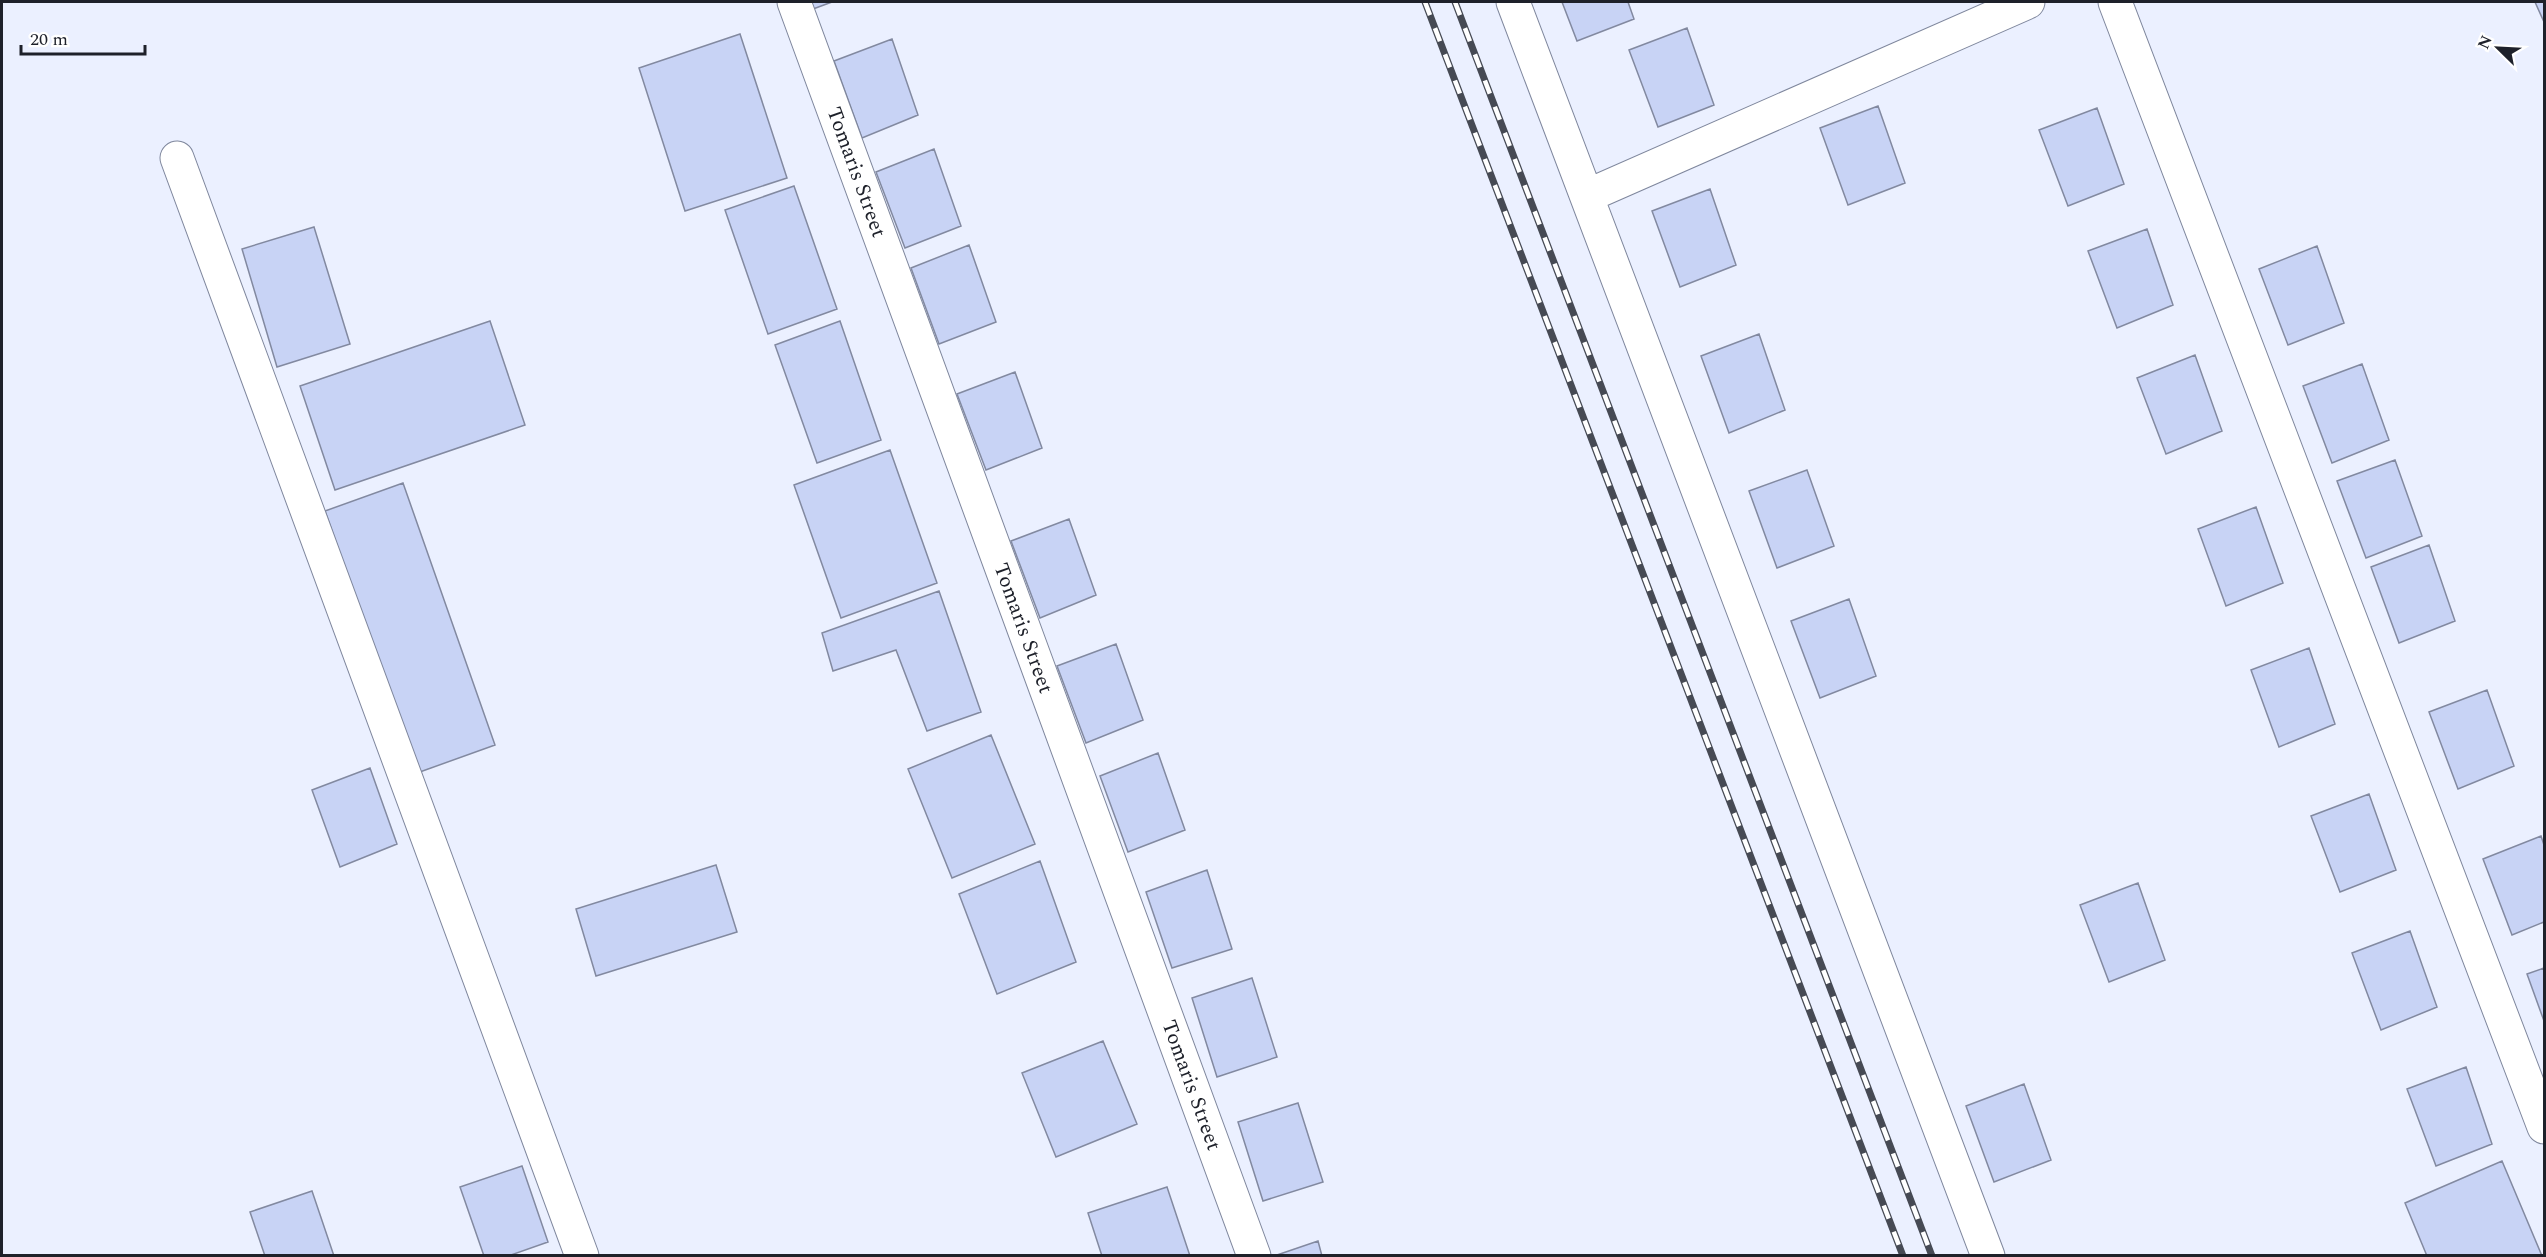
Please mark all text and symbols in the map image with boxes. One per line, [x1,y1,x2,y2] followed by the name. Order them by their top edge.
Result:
[21,18,146,56] scale bar
[2468,18,2528,78] north arrow
[30,26,68,53] text: 20 m
[2472,31,2499,53] text: N
[818,102,895,242] street label: Tomaris Street
[985,558,1062,698] street label: Tomaris Street
[1153,1015,1230,1155] street label: Tomaris Street

